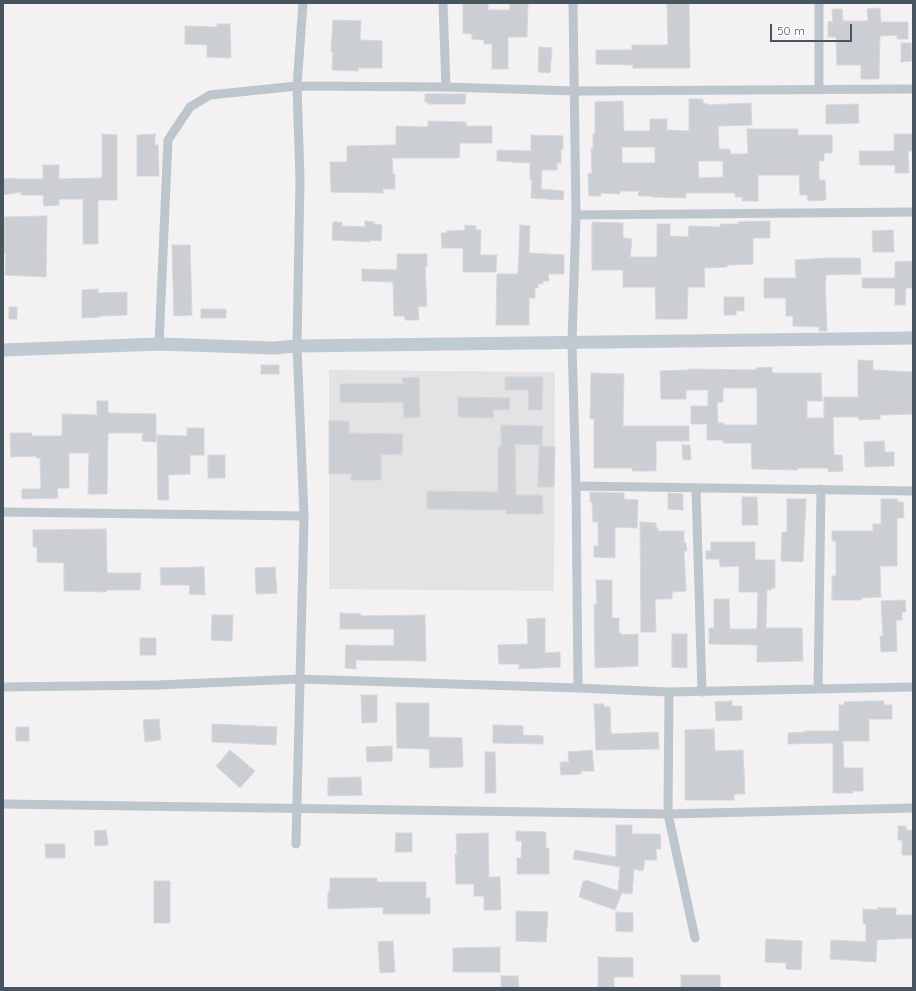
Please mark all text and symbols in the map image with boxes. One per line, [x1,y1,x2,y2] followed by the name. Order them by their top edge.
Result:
[772,16,854,42] scale bar
[777,23,805,38] text: 50 m

